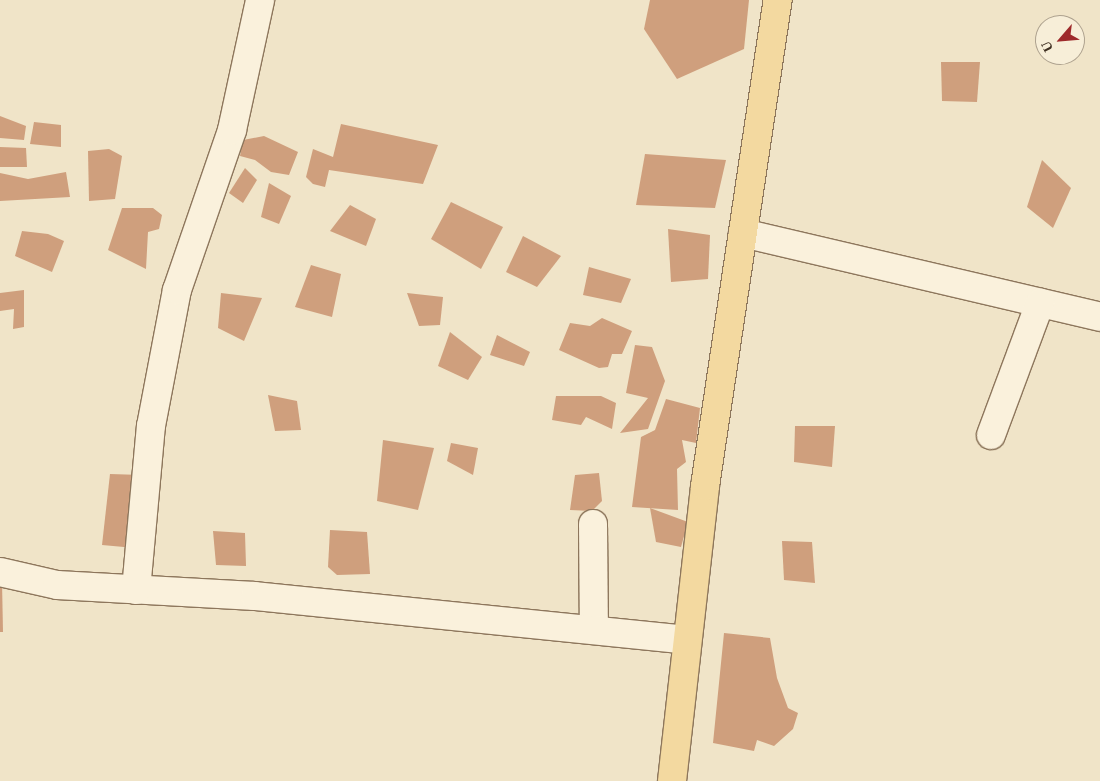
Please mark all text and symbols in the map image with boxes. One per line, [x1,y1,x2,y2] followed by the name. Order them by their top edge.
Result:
[1035,15,1085,65] north arrow
[1038,39,1056,54] text: U

